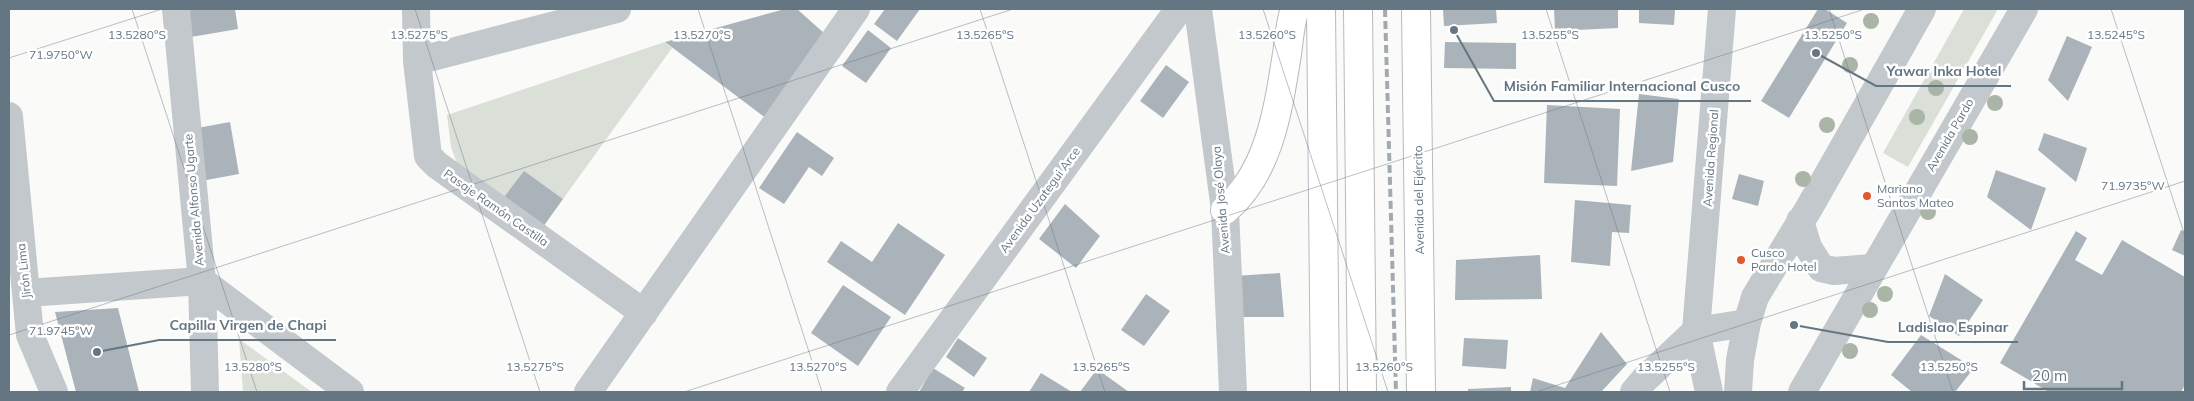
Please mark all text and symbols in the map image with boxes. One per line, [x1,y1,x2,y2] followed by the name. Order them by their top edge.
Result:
[108,27,166,42] text: 13.5280°S
[390,27,448,42] text: 13.5275°S
[673,27,731,42] text: 13.5270°S
[956,27,1014,42] text: 13.5265°S
[1238,27,1296,42] text: 13.5260°S
[1521,27,1579,42] text: 13.5255°S
[1804,27,1862,42] text: 13.5250°S
[2087,27,2145,42] text: 13.5245°S
[29,47,93,62] text: 71.9750°W
[1876,57,2011,86] callout: Yawar Inka Hotel
[1886,62,2001,80] text: Yawar Inka Hotel
[1494,72,1751,101] callout: Misión Familiar Internacional Cusco
[1504,77,1740,95] text: Misión Familiar Internacional Cusco
[1923,95,1977,174] street label: Avenida Pardo
[1700,109,1721,207] street label: Avenida Regional
[180,133,207,267] street label: Avenida Alfonso Ugarte
[996,144,1083,256] street label: Avenida Uzategui Arce
[1410,145,1427,255] street label: Avenida del Ejército
[1208,146,1233,254] street label: Avenida José Olaya
[441,166,552,249] street label: Pasaje Ramón Castilla
[2101,178,2165,193] text: 71.9735°W
[1877,181,1954,210] place label: Mariano Santos Mateo
[1861,190,1873,202] marker: Mariano Santos Mateo
[13,243,34,299] street label: Jirón Lima
[1751,245,1817,274] place label: Cusco Pardo Hotel
[1735,254,1747,266] marker: Cusco Pardo Hotel
[159,311,336,340] callout: Capilla Virgen de Chapi
[1888,313,2018,342] callout: Ladislao Espinar
[169,316,327,334] text: Capilla Virgen de Chapi
[1898,318,2009,336] text: Ladislao Espinar
[29,323,93,338] text: 71.9745°W
[2024,358,2122,390] scale bar
[224,359,282,374] text: 13.5280°S
[506,359,564,374] text: 13.5275°S
[789,359,847,374] text: 13.5270°S
[1072,359,1130,374] text: 13.5265°S
[1355,359,1413,374] text: 13.5260°S
[1637,359,1695,374] text: 13.5255°S
[1920,359,1978,374] text: 13.5250°S
[2032,366,2067,385] text: 20 m

